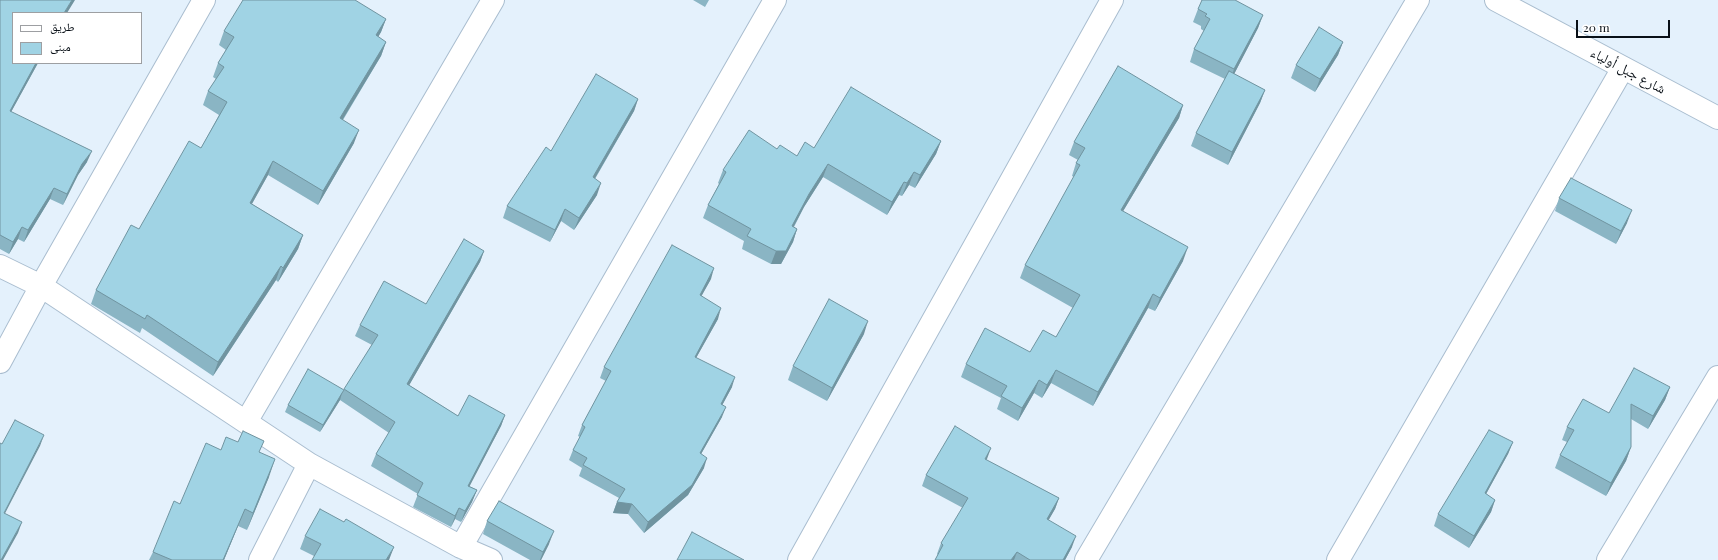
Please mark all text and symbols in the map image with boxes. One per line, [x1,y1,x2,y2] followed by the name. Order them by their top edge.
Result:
[12,12,142,64] legend
[1578,12,1672,38] scale bar
[50,18,75,34] text: طريق
[1583,19,1610,35] text: 20 m
[50,38,71,54] text: مبنى
[1588,44,1668,98] street label: شارع جبل أولياء

